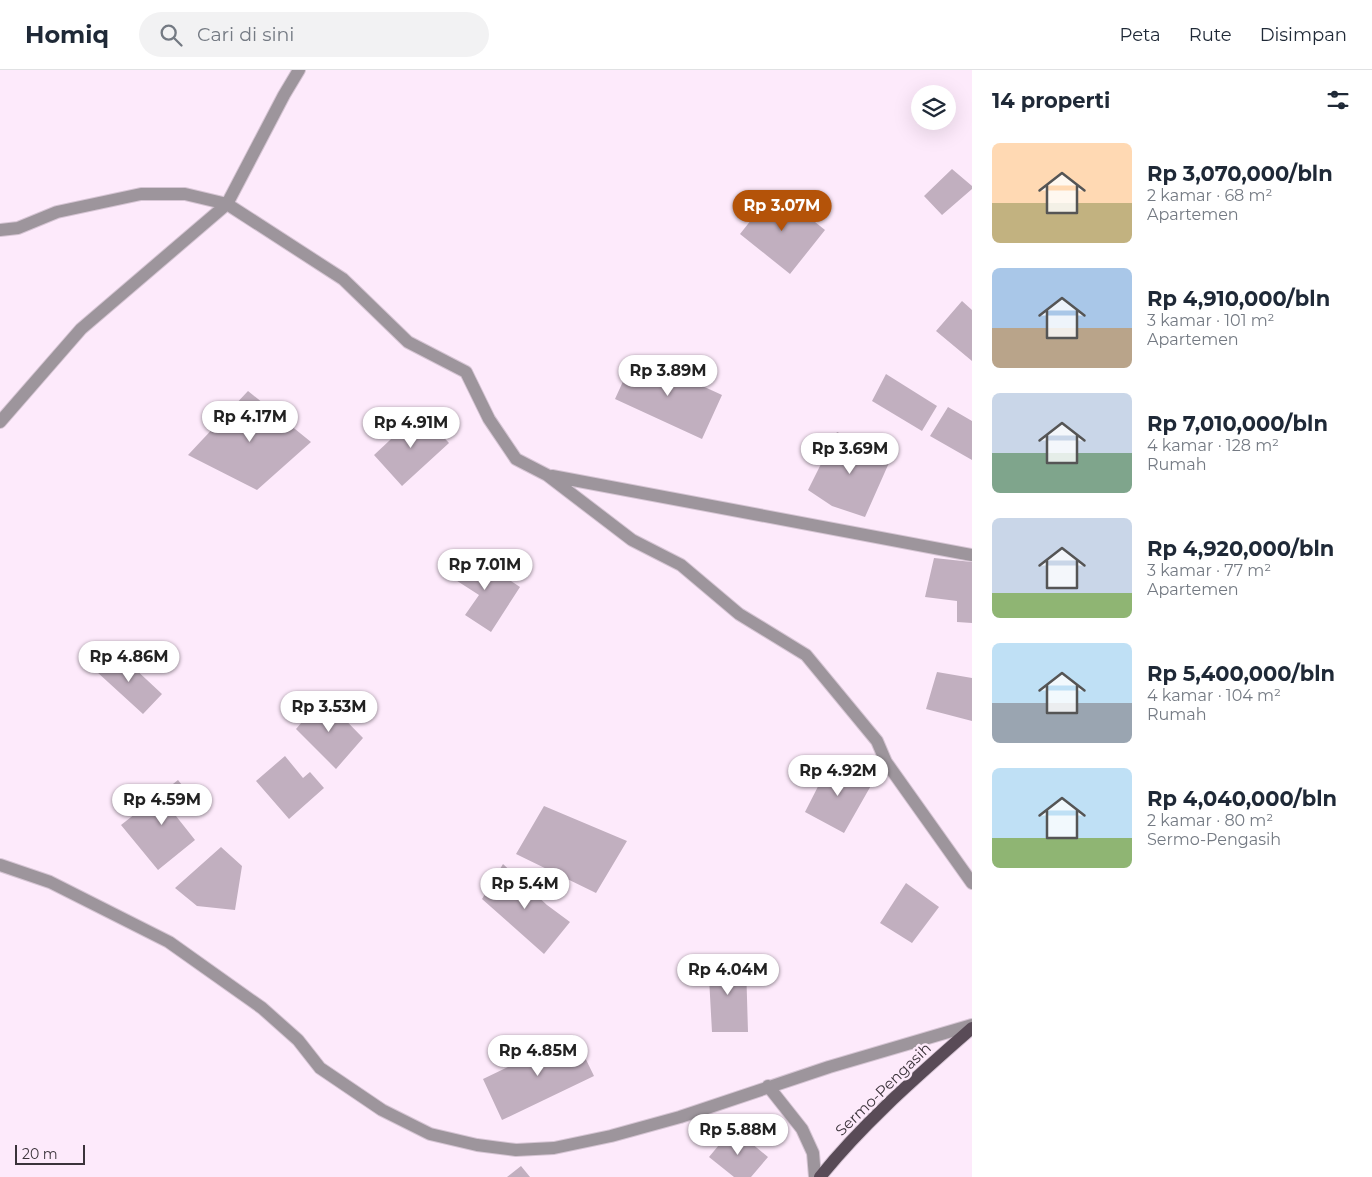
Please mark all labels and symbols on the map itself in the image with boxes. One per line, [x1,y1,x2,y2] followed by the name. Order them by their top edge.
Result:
[730,190,834,232] pin: Rp 3.07M
[616,354,720,397] pin: Rp 3.89M
[198,400,302,443] pin: Rp 4.17M
[359,406,463,449] pin: Rp 4.91M
[798,432,902,475] pin: Rp 3.69M
[433,548,537,591] pin: Rp 7.01M
[77,640,181,683] pin: Rp 4.86M
[277,690,381,733] pin: Rp 3.53M
[786,754,890,797] pin: Rp 4.92M
[110,784,214,826] pin: Rp 4.59M
[479,868,571,910] pin: Rp 5.4M
[676,954,780,996] pin: Rp 4.04M
[486,1034,590,1077] pin: Rp 4.85M
[831,1038,935,1140] street label: Sermo-Pengasih
[686,1114,790,1156] pin: Rp 5.88M
[15,1142,85,1165] scale bar

